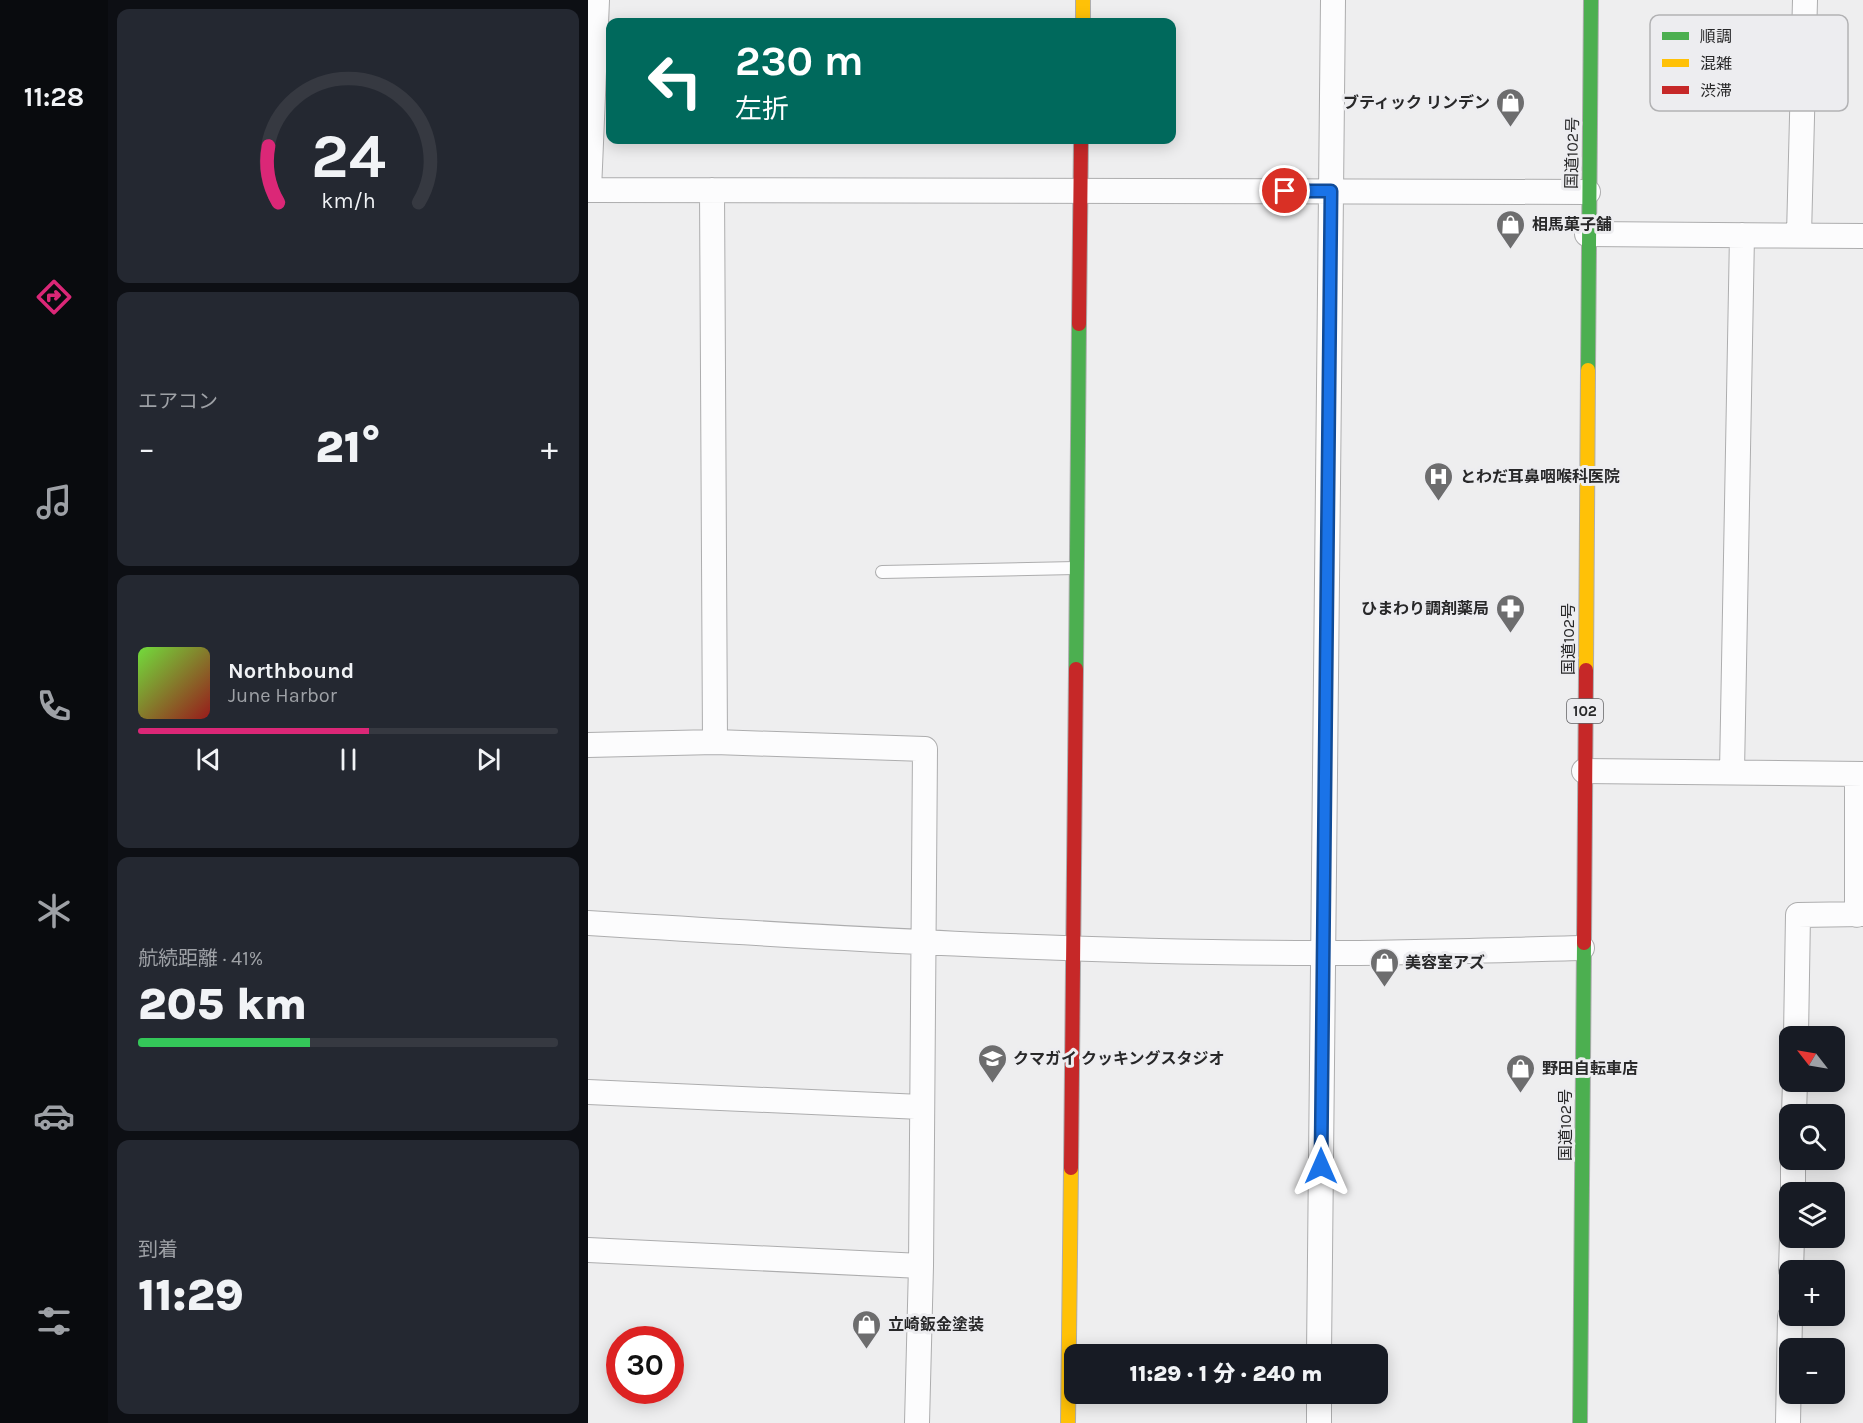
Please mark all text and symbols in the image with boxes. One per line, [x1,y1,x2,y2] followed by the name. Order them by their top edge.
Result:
[1650,15,1848,111] legend
[1700,27,1732,46] text: 順調
[735,36,864,86] text: 230 m
[636,42,714,120] icon: left
[1700,54,1732,73] text: 混雑
[24,81,84,113] text: 11:28
[1700,81,1732,100] text: 渋滞
[1495,86,1527,128] shop icon: ブティック リンデン
[735,93,789,125] text: 左折
[1343,93,1490,112] place label: ブティック リンデン
[1562,117,1582,189] street label: 国道102号
[311,120,385,193] text: 24
[1259,165,1310,216] pin
[1268,174,1301,207] icon: arrive
[321,188,375,213] text: km/h
[1495,208,1527,250] shop icon: 相馬菓子舗
[1532,215,1612,234] place label: 相馬菓子舗
[33,276,75,318] icon: directions
[138,390,218,413] text: エアコン
[315,421,381,473] text: 21°
[138,429,155,467] text: −
[541,429,558,467] text: +
[1423,460,1455,502] hospital icon: とわだ耳鼻咽喉科医院
[1460,467,1620,486] place label: とわだ耳鼻咽喉科医院
[33,481,75,523] icon: music
[1494,592,1526,634] pharmacy icon: ひまわり調剤薬局
[1361,599,1489,618] place label: ひまわり調剤薬局
[1559,603,1578,675] street label: 国道102号
[228,658,354,684] text: Northbound
[228,684,337,707] text: June Harbor
[33,685,75,727] icon: phone
[1567,699,1603,723] road number: 102
[192,743,225,776] icon: previous
[332,743,365,776] icon: pause
[472,743,505,776] icon: next
[33,890,75,932] icon: climate
[1368,946,1400,988] shop icon: 美容室アズ
[138,947,263,970] text: 航続距離 · 41%
[1405,953,1485,972] place label: 美容室アズ
[138,978,307,1030] text: 205 km
[1779,1026,1845,1092] north arrow
[1779,1026,1845,1404] map controls
[976,1042,1008,1084] school or university icon: クマガイ クッキングスタジオ
[1013,1049,1225,1068] place label: クマガイ クッキングスタジオ
[1505,1052,1537,1094] shop icon: 野田自転車店
[1542,1059,1638,1078] place label: 野田自転車店
[1556,1089,1575,1161] street label: 国道102号
[33,1095,75,1137] icon: car
[1779,1104,1845,1170] button: search
[1289,1134,1353,1198] position arrow
[1779,1182,1845,1248] button: layers
[138,1238,178,1261] text: 到着
[1779,1260,1845,1326] button: +
[138,1269,244,1321] text: 11:29
[33,1300,75,1342] icon: filters
[851,1308,883,1350] shop icon: 立崎鈑金塗装
[888,1315,984,1334] place label: 立崎鈑金塗装
[606,1326,684,1404] speed limit sign: 30
[1779,1338,1845,1404] button: −
[1130,1361,1322,1387] text: 11:29 · 1 分 · 240 m

